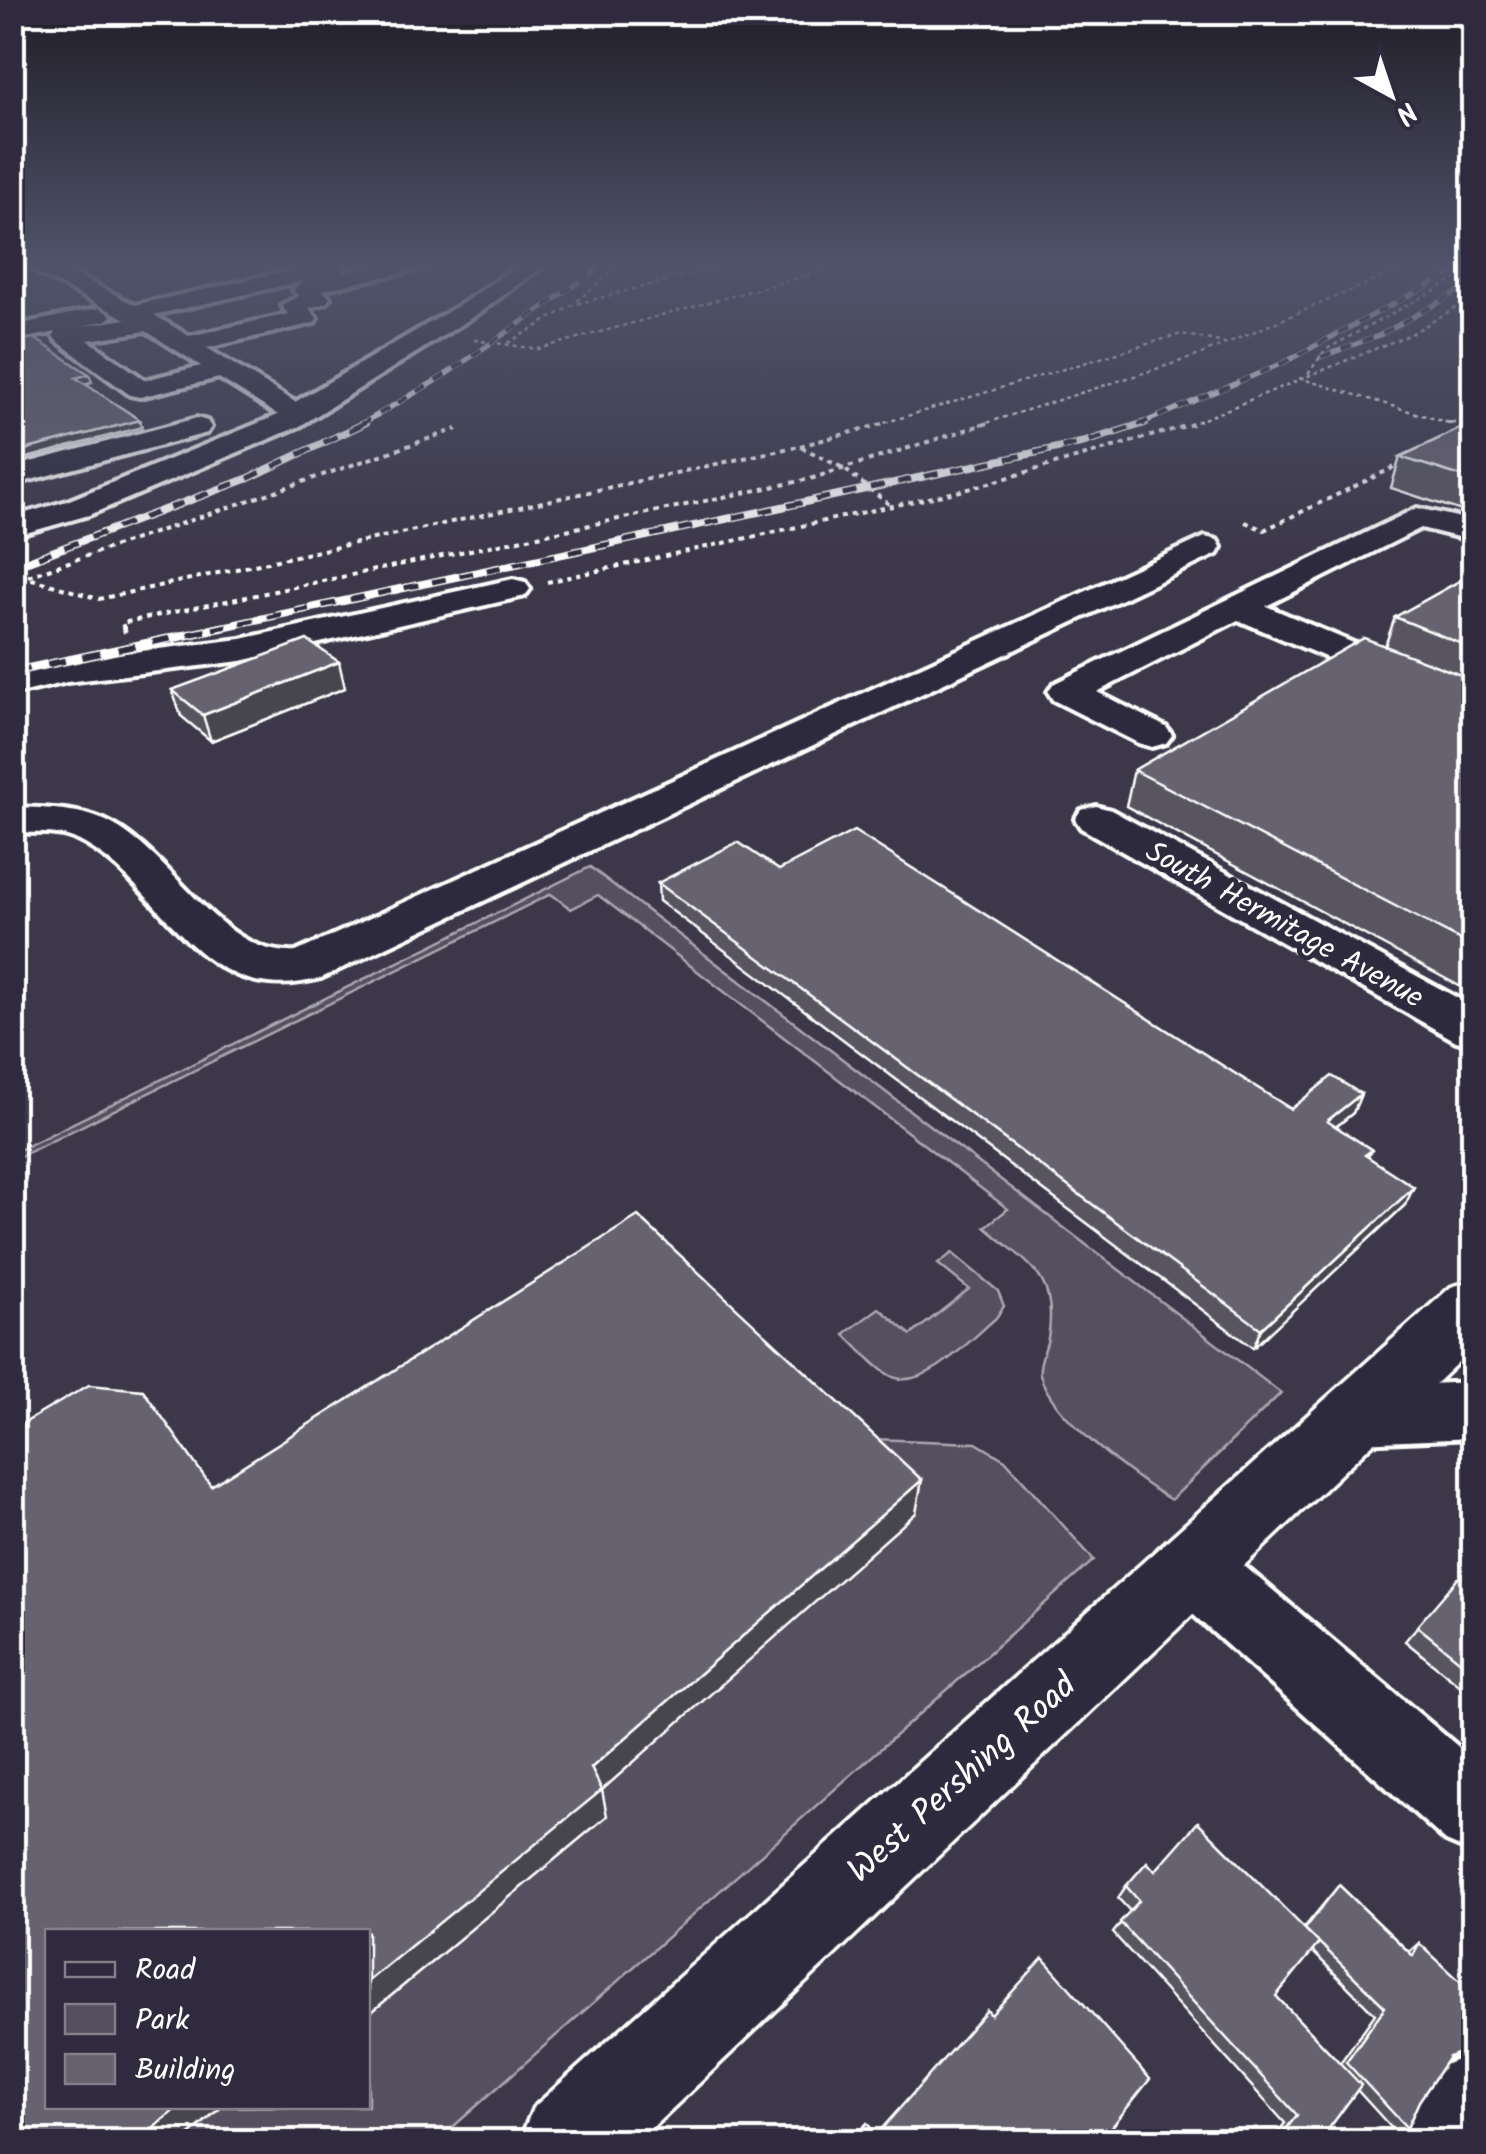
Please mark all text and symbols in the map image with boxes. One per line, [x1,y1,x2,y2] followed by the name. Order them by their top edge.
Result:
[1341,45,1441,145] north arrow
[1384,89,1427,135] text: N
[1136,829,1432,1022] street label: South Hermitage Avenue
[835,1659,1092,1898] street label: West Pershing Road
[45,1929,370,2109] legend
[135,1947,196,1995] text: Road
[135,1997,190,2045] text: Park
[135,2047,235,2095] text: Building

